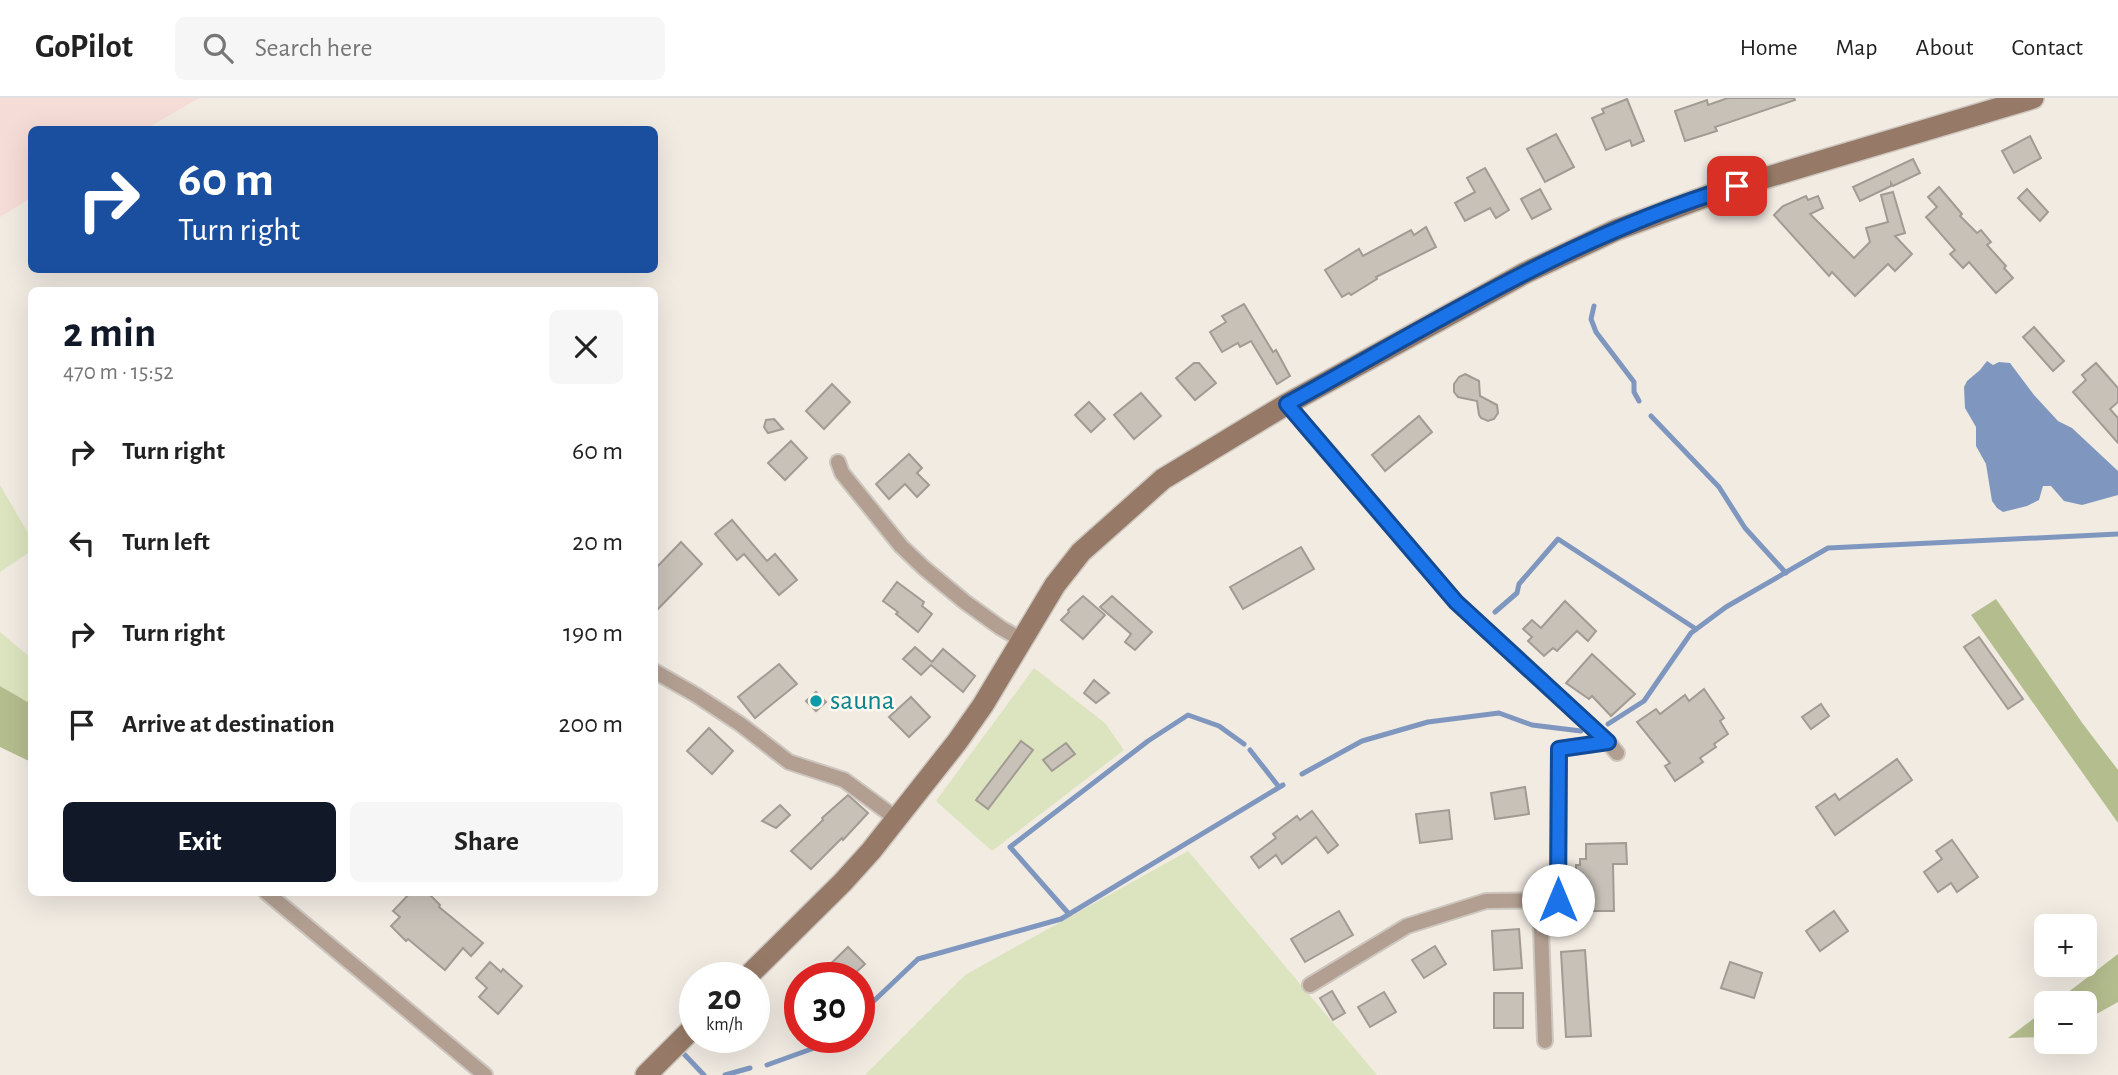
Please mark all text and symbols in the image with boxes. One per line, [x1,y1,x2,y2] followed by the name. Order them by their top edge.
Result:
[175,17,665,80] search box
[199,29,237,67] icon: search
[35,31,133,64] text: GoPilot
[255,35,372,61] text: Search here
[1740,36,1798,60] text: Home
[1836,36,1878,60] text: Map
[1916,36,1973,60] text: About
[2011,36,2083,60] text: Contact
[63,154,154,245] icon: right
[178,156,274,205] text: 60 m
[1707,156,1767,216] pin
[1718,167,1756,205] icon: arrive
[178,214,300,246] text: Turn right
[549,310,623,384] button: close
[63,312,156,354] text: 2 min
[63,361,174,384] text: 470 m · 15:52
[63,433,101,471] icon: right
[122,438,225,464] text: Turn right
[572,438,623,464] text: 60 m
[63,524,101,562] icon: left
[122,529,210,555] text: Turn left
[572,529,623,555] text: 20 m
[63,615,101,653] icon: right
[122,620,225,646] text: Turn right
[563,620,623,646] text: 190 m
[830,687,895,715] place label: sauna
[808,693,824,709] marker: sauna
[63,706,101,744] icon: arrive
[122,711,335,737] text: Arrive at destination
[559,711,623,737] text: 200 m
[63,802,336,882] button: Exit
[350,802,623,882] button: Share
[1521,863,1595,937] position arrow
[2034,914,2097,1054] map controls
[2034,914,2097,977] button: +
[784,962,875,1053] speed limit sign: 30
[707,981,742,1016] text: 20
[2034,991,2097,1054] button: −
[706,1016,743,1034] text: km/h

